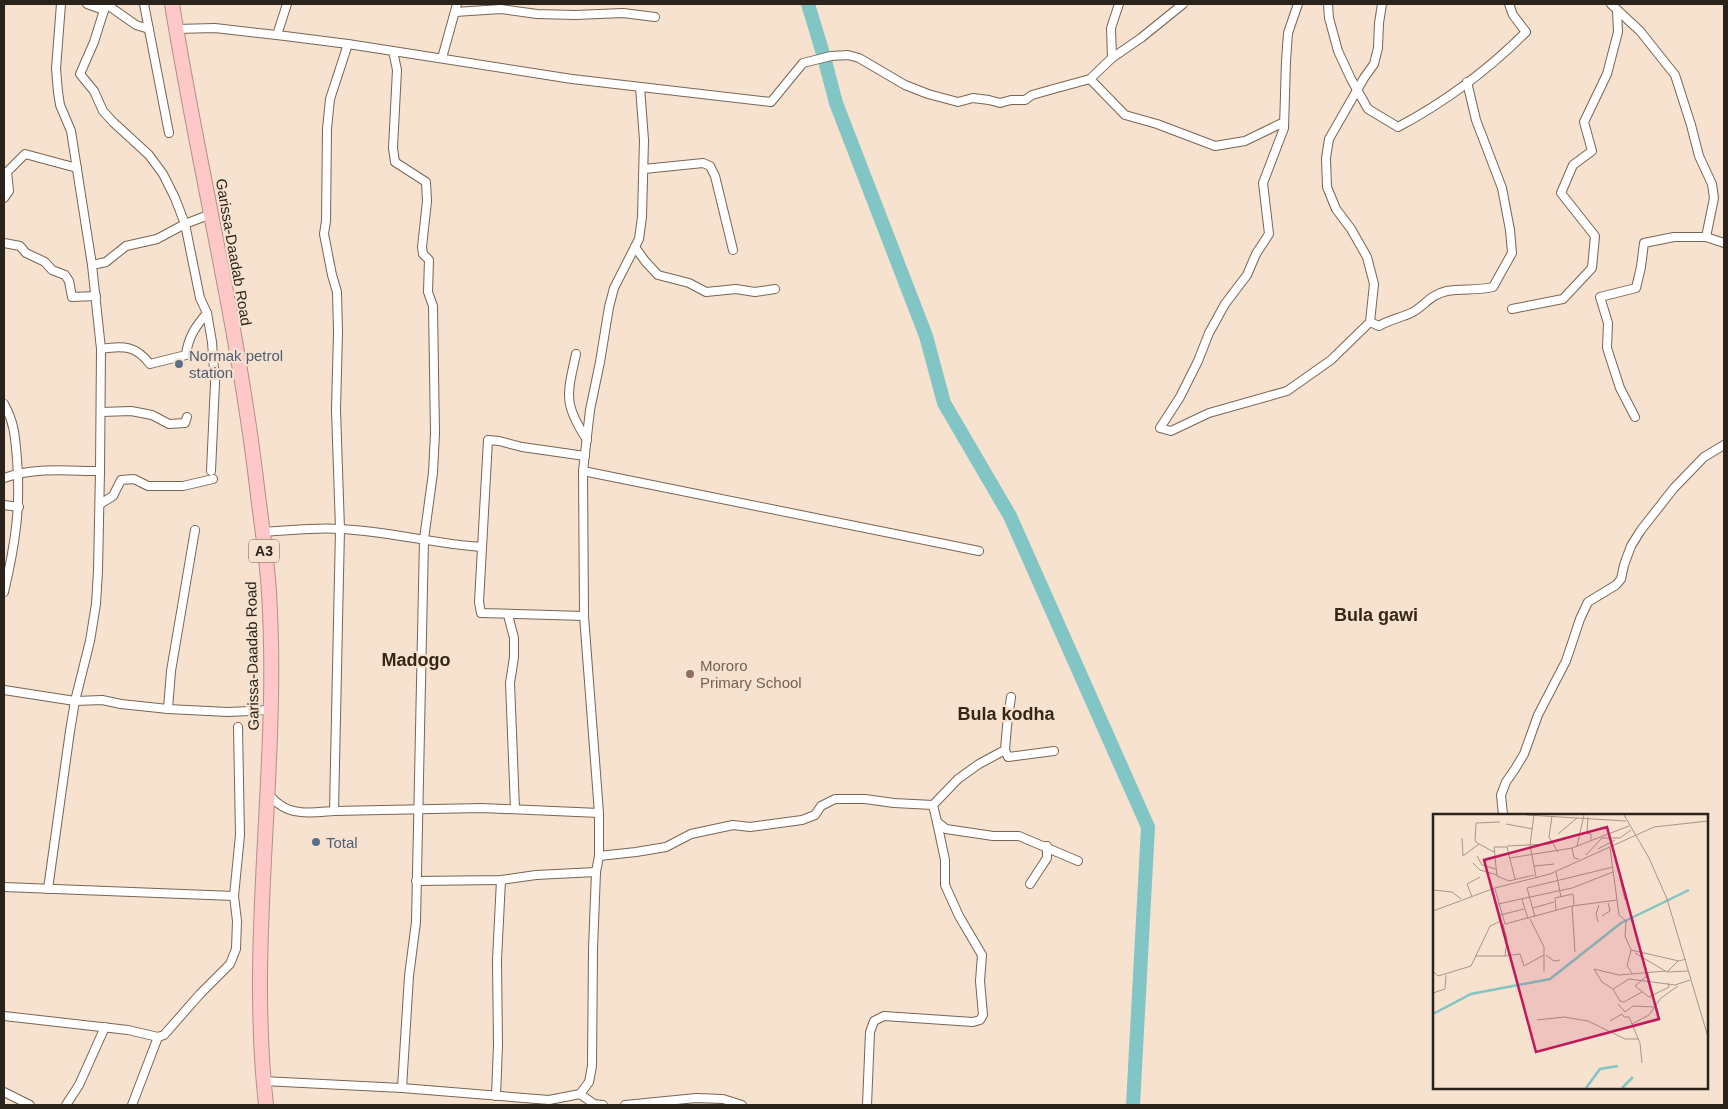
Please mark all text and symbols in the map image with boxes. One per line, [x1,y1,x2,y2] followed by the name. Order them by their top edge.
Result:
[213,177,255,327] street label: Garissa-Daadab Road
[189,347,283,381] place label: Normak petrol station
[173,358,185,370] marker: Normak petrol station
[249,540,279,562] road number: A3
[242,581,262,731] street label: Garissa-Daadab Road
[1334,605,1418,625] district label: Bula gawi
[382,650,451,670] district label: Madogo
[700,657,802,691] place label: Mororo Primary School
[684,668,696,680] marker: Mororo Primary School
[957,704,1055,724] district label: Bula kodha
[1433,814,1708,1089] inset map
[326,834,358,851] place label: Total
[310,836,322,848] marker: Total

